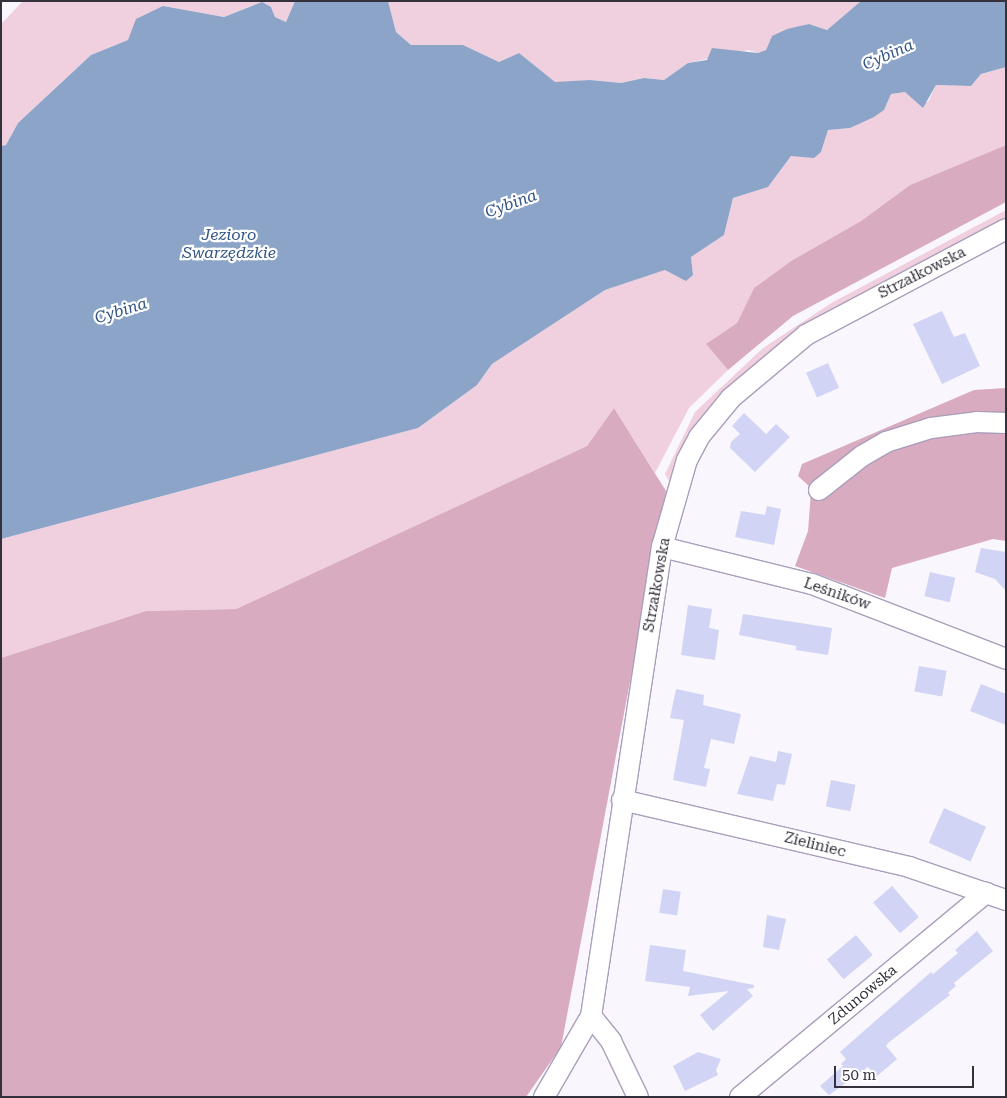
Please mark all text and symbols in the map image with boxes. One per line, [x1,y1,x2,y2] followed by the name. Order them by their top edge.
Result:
[860,35,916,75] water label: Cybina
[483,186,539,222] water label: Cybina
[182,225,276,263] water label: Jezioro Swarzędzkie
[875,243,969,303] street label: Strzałkowska
[93,294,149,328] water label: Cybina
[640,536,674,634] street label: Strzałkowska
[801,574,873,614] street label: Leśników
[782,829,848,861] street label: Zieliniec
[825,961,901,1029] street label: Zdunowska
[837,1056,977,1088] scale bar
[842,1066,876,1084] text: 50 m

